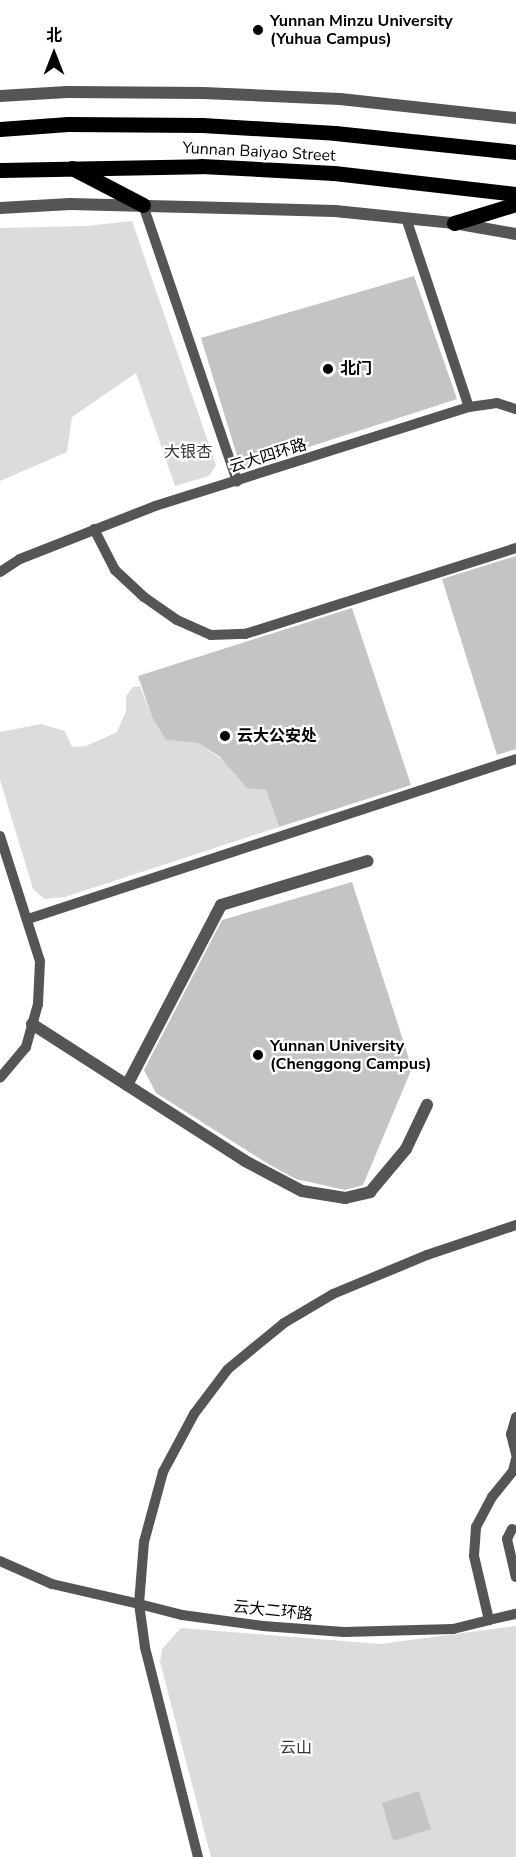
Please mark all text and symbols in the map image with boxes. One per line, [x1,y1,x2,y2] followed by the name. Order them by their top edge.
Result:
[270,11,453,49] place label: Yunnan Minzu University (Yuhua Campus)
[251,23,265,37] marker: Yunnan Minzu University (Yuhua Campus)
[24,24,84,84] north arrow
[46,25,62,47] text: 北
[182,138,336,166] street label: Yunnan Baiyao Street
[340,359,372,379] place label: 北门
[321,362,335,376] marker: 北门
[227,435,309,477] street label: 云大四环路
[164,442,212,462] park label: 大银杏
[237,726,317,746] place label: 云大公安处
[218,729,232,743] marker: 云大公安处
[270,1036,432,1074] place label: Yunnan University (Chenggong Campus)
[251,1048,265,1062] marker: Yunnan University (Chenggong Campus)
[232,1597,314,1625] street label: 云大二环路
[280,1738,312,1758] park label: 云山

